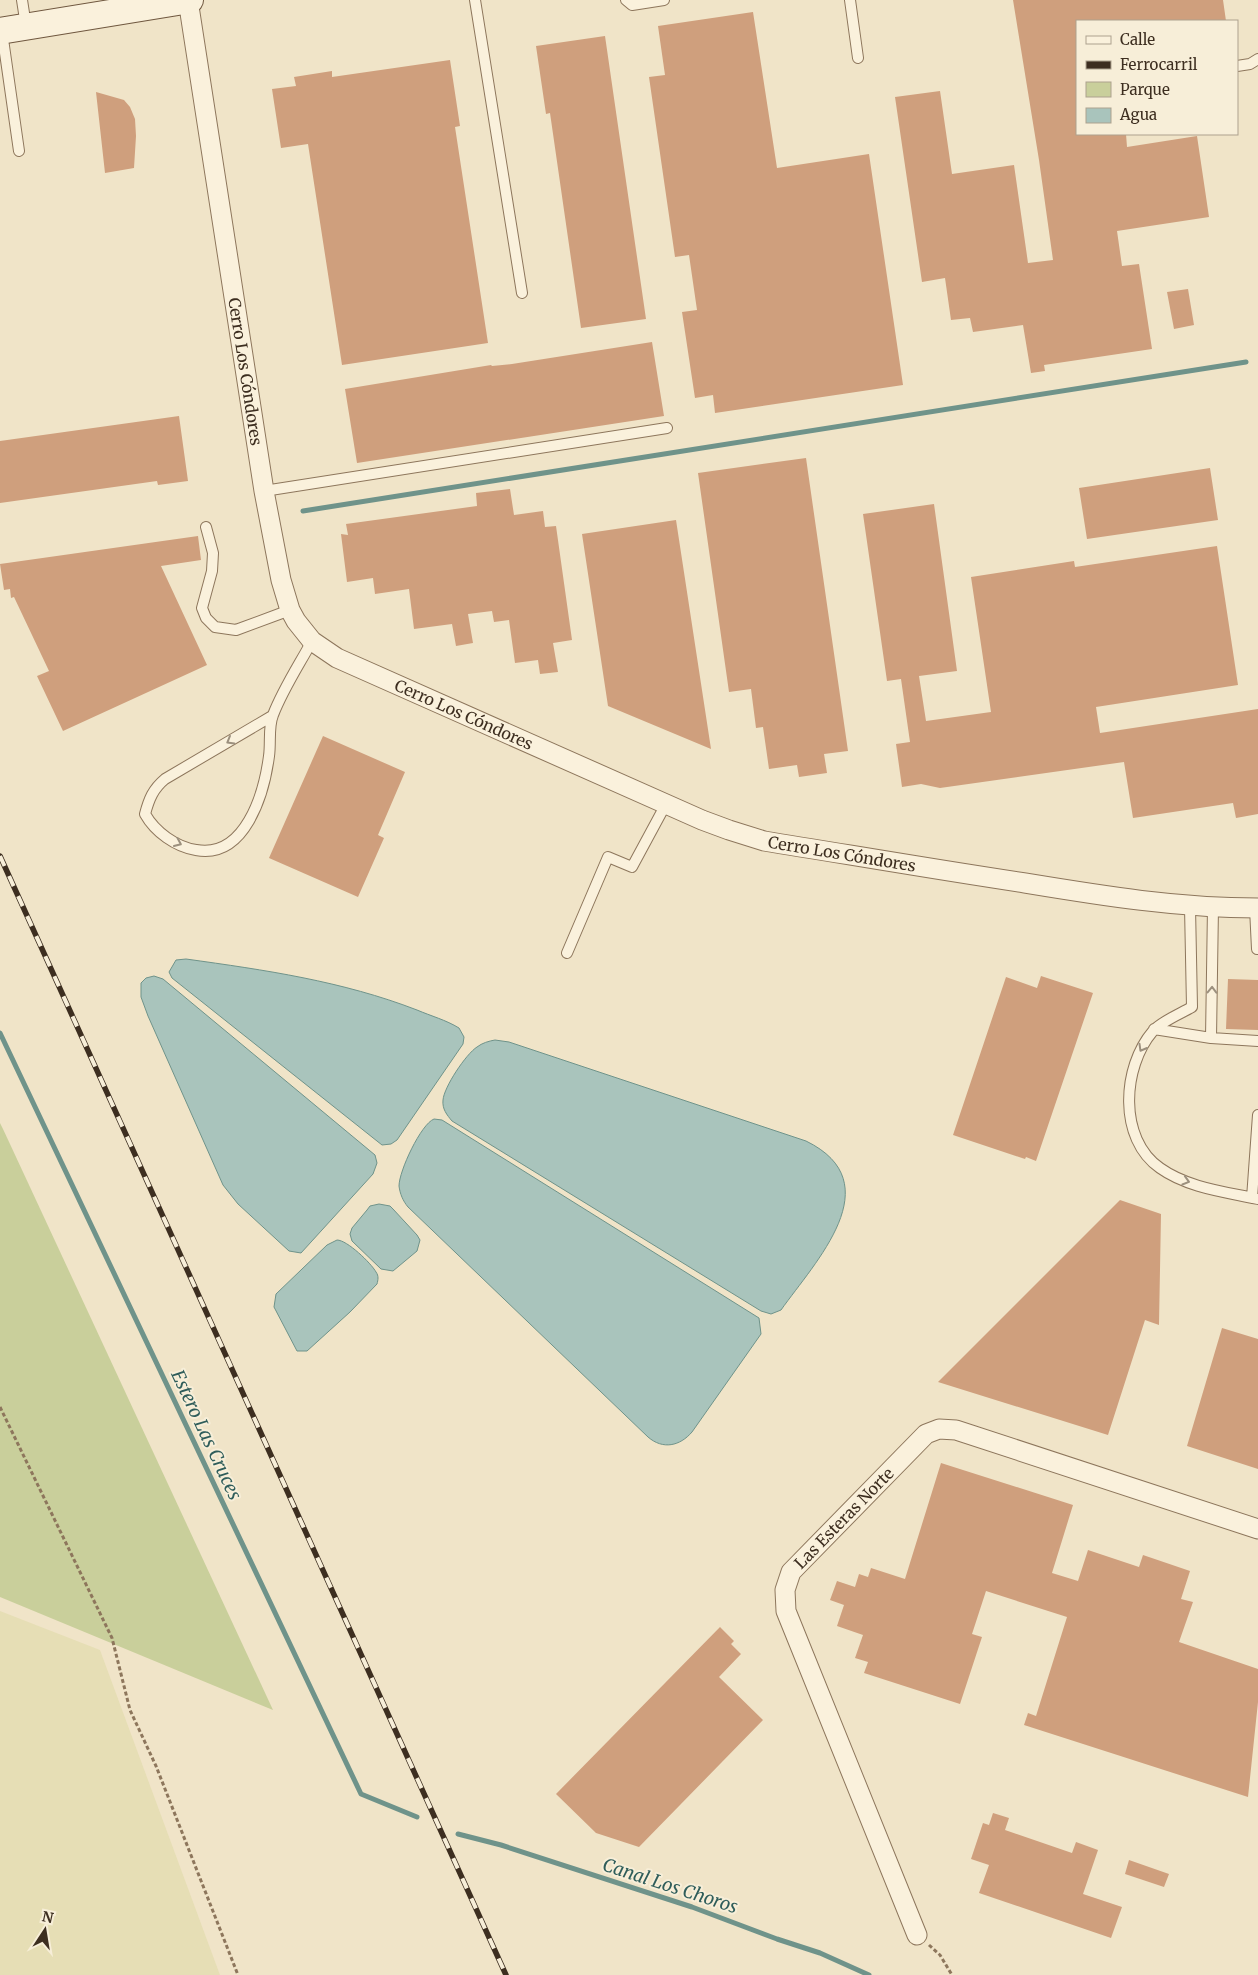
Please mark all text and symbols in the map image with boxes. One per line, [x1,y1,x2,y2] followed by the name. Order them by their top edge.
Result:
[1076,20,1238,135] legend
[1120,30,1155,49] text: Calle
[1120,55,1198,74] text: Ferrocarril
[1120,80,1170,99] text: Parque
[1119,105,1157,124] text: Agua
[224,296,267,447] street label: Cerro Los Cóndores
[392,675,536,754] street label: Cerro Los Cóndores
[226,734,235,744] one-way arrow
[767,832,917,876] street label: Cerro Los Cóndores
[173,837,182,848] one-way arrow
[1206,985,1217,993] one-way arrow
[1138,1042,1148,1051] one-way arrow
[1182,1176,1190,1186] one-way arrow
[166,1366,247,1503] water label: Estero Las Cruces
[790,1463,898,1573] street label: Las Esteras Norte
[600,1853,741,1918] water label: Canal Los Choros
[20,1905,70,1955] north arrow
[40,1907,55,1927] text: N

